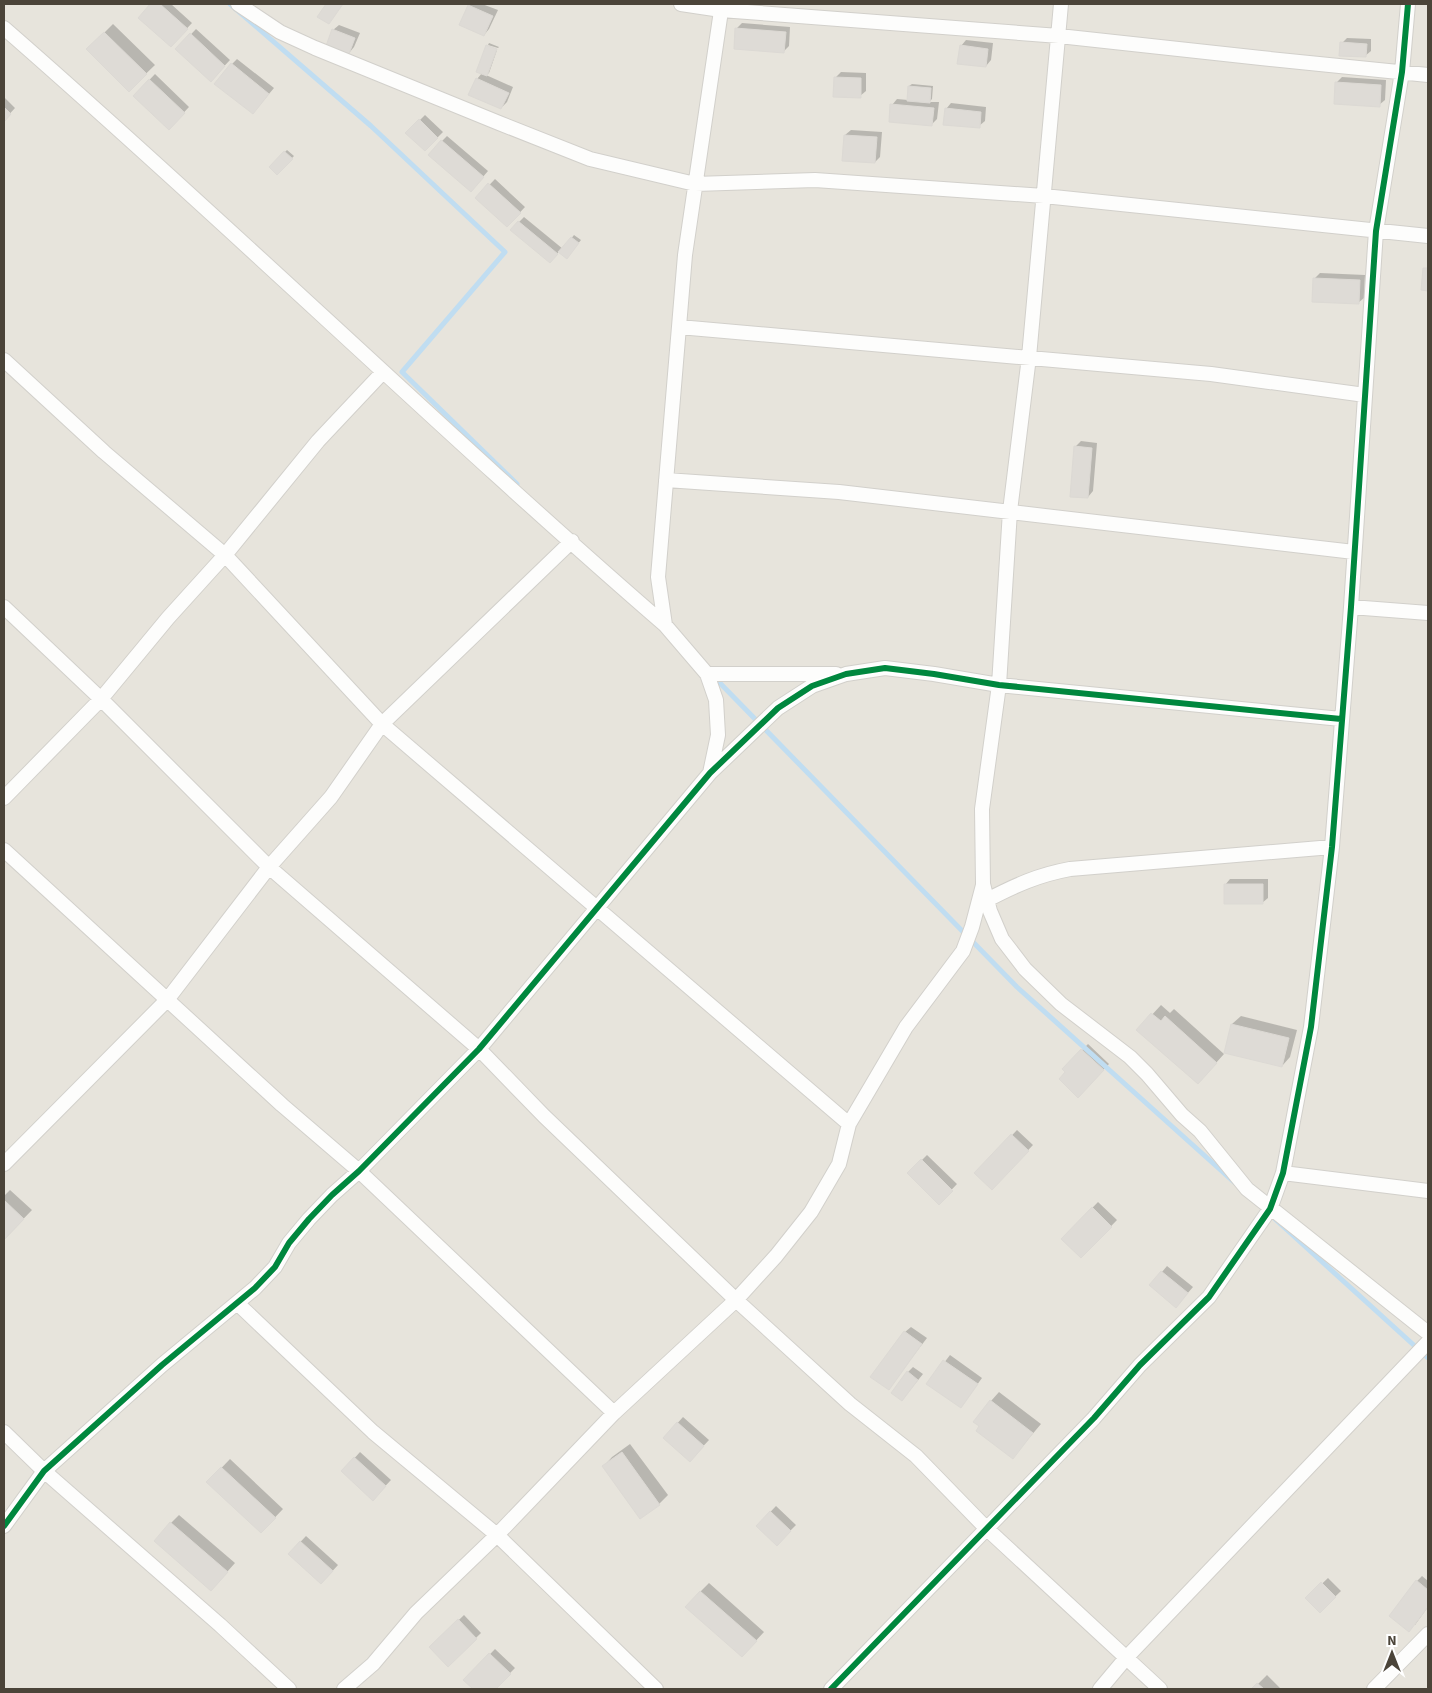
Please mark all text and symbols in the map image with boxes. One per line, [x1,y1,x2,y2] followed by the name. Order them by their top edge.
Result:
[1367,1628,1417,1678] north arrow
[1387,1631,1397,1651] text: N

